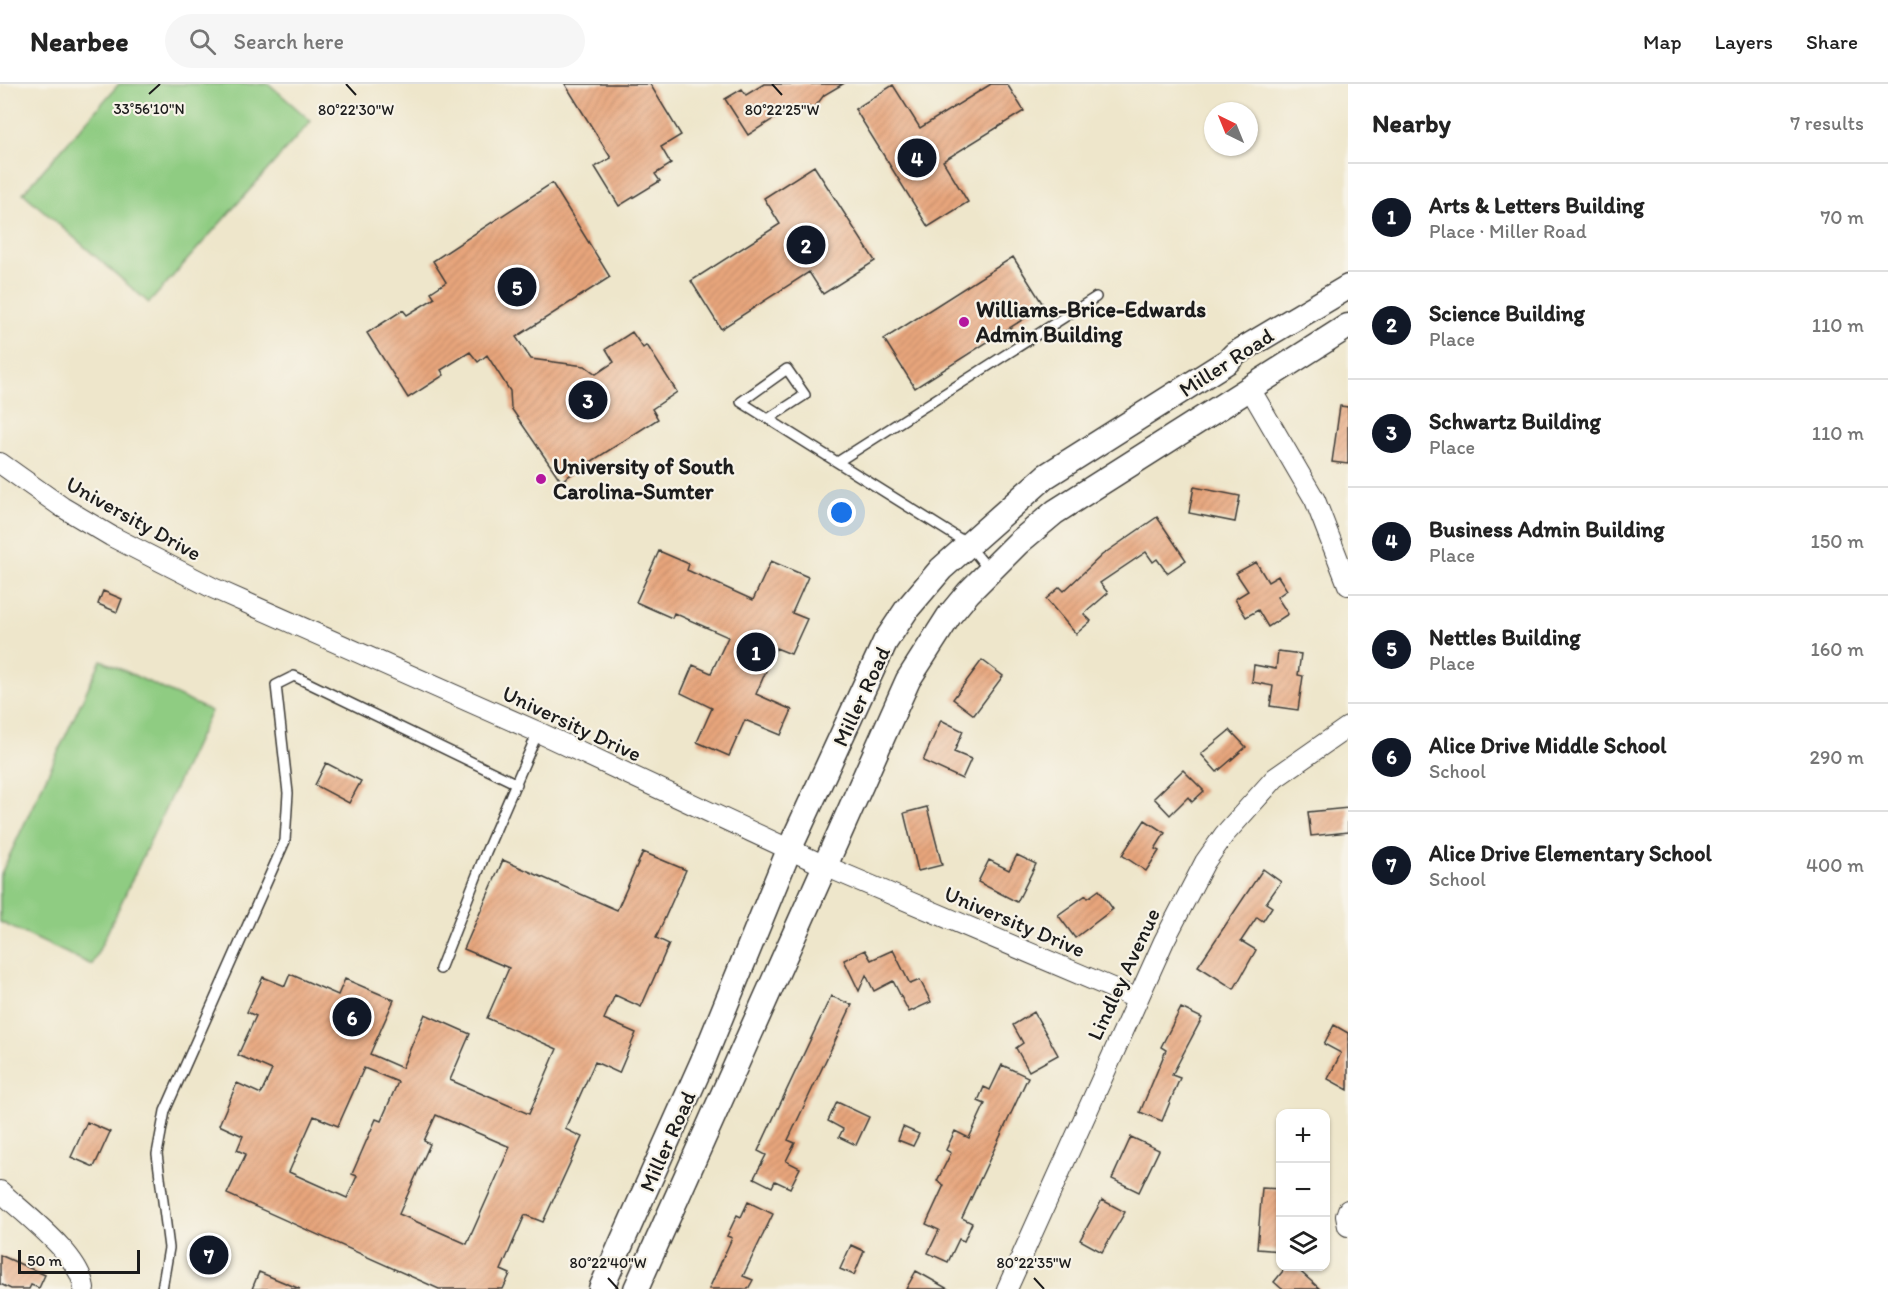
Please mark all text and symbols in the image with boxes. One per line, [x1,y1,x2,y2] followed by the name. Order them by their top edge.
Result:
[165,14,585,68] search box
[30,24,129,58] text: Nearbee
[186,25,219,58] icon: search
[234,28,344,55] text: Search here
[1643,29,1682,54] text: Map
[1715,29,1773,54] text: Layers
[1806,29,1858,54] text: Share
[113,100,185,118] text: 33°56'10"N
[318,101,394,119] text: 80°22'30"W
[745,101,819,119] text: 80°22'25"W
[1204,102,1258,156] north arrow
[1372,107,1451,139] text: Nearby
[1790,111,1864,135] text: 7 results
[898,136,936,181] pin: 4
[1429,192,1644,219] text: Arts & Letters Building
[1387,205,1396,229] text: 1
[1820,205,1864,229] text: 70 m
[1429,219,1587,243] text: Place · Miller Road
[786,222,826,268] pin: 2
[498,264,536,310] pin: 5
[975,296,1206,348] place label: Williams-Brice-Edwards Admin Building
[1429,300,1585,327] text: Science Building
[1386,313,1397,337] text: 2
[1812,313,1864,337] text: 110 m
[957,315,971,329] marker: Williams-Brice-Edwards Admin Building
[1174,322,1279,403] street label: Miller Road
[1429,327,1475,351] text: Place
[568,378,608,422] pin: 3
[1429,408,1601,435] text: Schwartz Building
[1386,421,1397,445] text: 3
[1812,421,1864,445] text: 110 m
[1429,435,1475,459] text: Place
[553,453,734,505] place label: University of South Carolina-Sumter
[61,470,206,567] street label: University Drive
[534,472,548,486] marker: University of South Carolina-Sumter
[827,498,856,527] your location
[1429,516,1664,543] text: Business Admin Building
[1385,529,1398,553] text: 4
[1811,529,1864,553] text: 150 m
[1429,543,1475,567] text: Place
[1429,624,1581,651] text: Nettles Building
[736,630,776,674] pin: 1
[1386,637,1397,661] text: 5
[1811,637,1864,661] text: 160 m
[826,642,896,751] street label: Miller Road
[1429,651,1475,675] text: Place
[498,679,646,768] street label: University Drive
[1429,732,1667,759] text: Alice Drive Middle School
[1386,745,1397,769] text: 6
[1809,745,1864,769] text: 290 m
[1429,759,1486,783] text: School
[1429,840,1712,867] text: Alice Drive Elementary School
[1387,853,1396,877] text: 7
[1806,853,1864,877] text: 400 m
[1429,867,1486,891] text: School
[940,880,1089,963] street label: University Drive
[1081,904,1166,1045] street label: Lindley Avenue
[332,994,372,1040] pin: 6
[633,1087,702,1196] street label: Miller Road
[1276,1109,1330,1271] map controls
[1276,1109,1330,1163] button: +
[1276,1163,1330,1217] button: −
[1276,1217,1330,1271] button: layers
[190,1232,228,1278] pin: 7
[18,1247,140,1274] scale bar
[27,1251,62,1270] text: 50 m
[569,1254,647,1272] text: 80°22'40"W
[997,1254,1072,1272] text: 80°22'35"W

